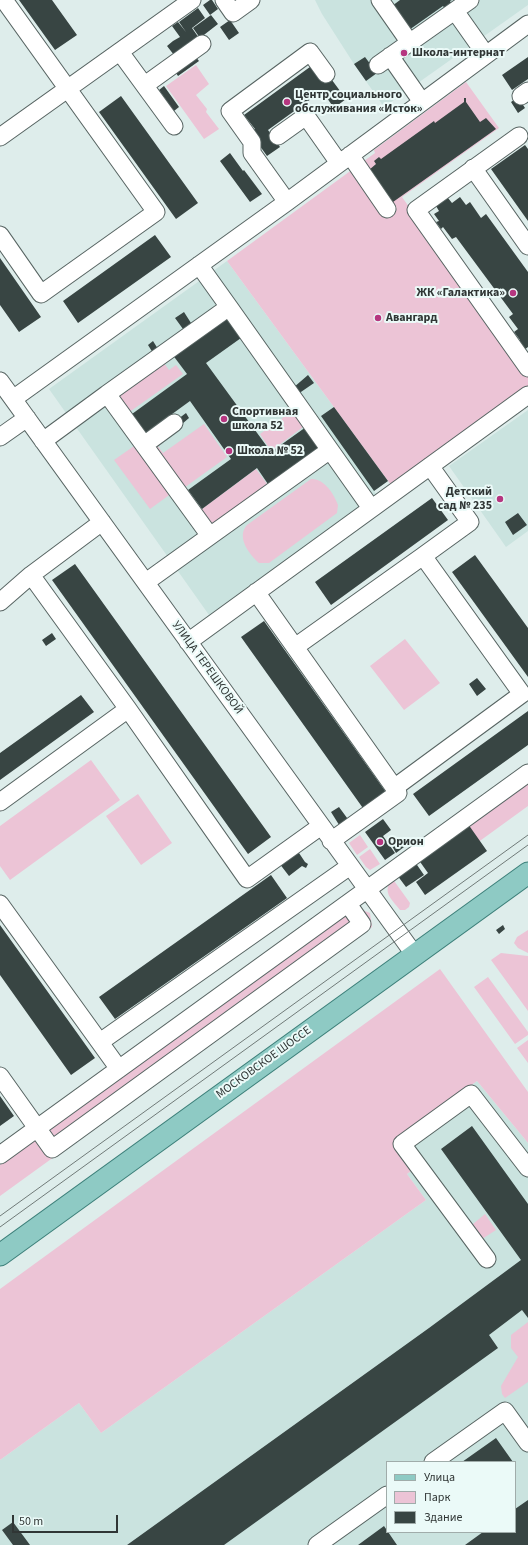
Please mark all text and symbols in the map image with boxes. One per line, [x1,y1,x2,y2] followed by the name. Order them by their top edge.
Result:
[412,46,505,60] place label: Школа-интернат
[399,48,409,58] marker: Школа-интернат
[295,88,422,116] place label: Центр социального обслуживания «Исток»
[282,97,292,107] marker: Центр социального обслуживания «Исток»
[417,286,505,300] place label: ЖК «Галактика»
[508,288,518,298] marker: ЖК «Галактика»
[386,311,437,325] place label: Авангард
[373,313,383,323] marker: Авангард
[232,405,298,433] place label: Спортивная школа 52
[219,414,229,424] marker: Спортивная школа 52
[237,444,303,458] place label: Школа № 52
[224,446,234,456] marker: Школа № 52
[438,485,492,513] place label: Детский сад № 235
[495,494,505,504] marker: Детский сад № 235
[168,619,246,717] street label: УЛИЦА ТЕРЕШКОВОЙ
[388,835,424,849] place label: Орион
[375,837,385,847] marker: Орион
[214,1024,314,1102] street label: МОСКОВСКОЕ ШОССЕ
[386,1461,516,1533] legend
[424,1469,455,1486] text: Улица
[424,1489,450,1506] text: Парк
[14,1507,120,1533] scale bar
[424,1509,463,1526] text: Здание
[19,1513,43,1530] text: 50 m

